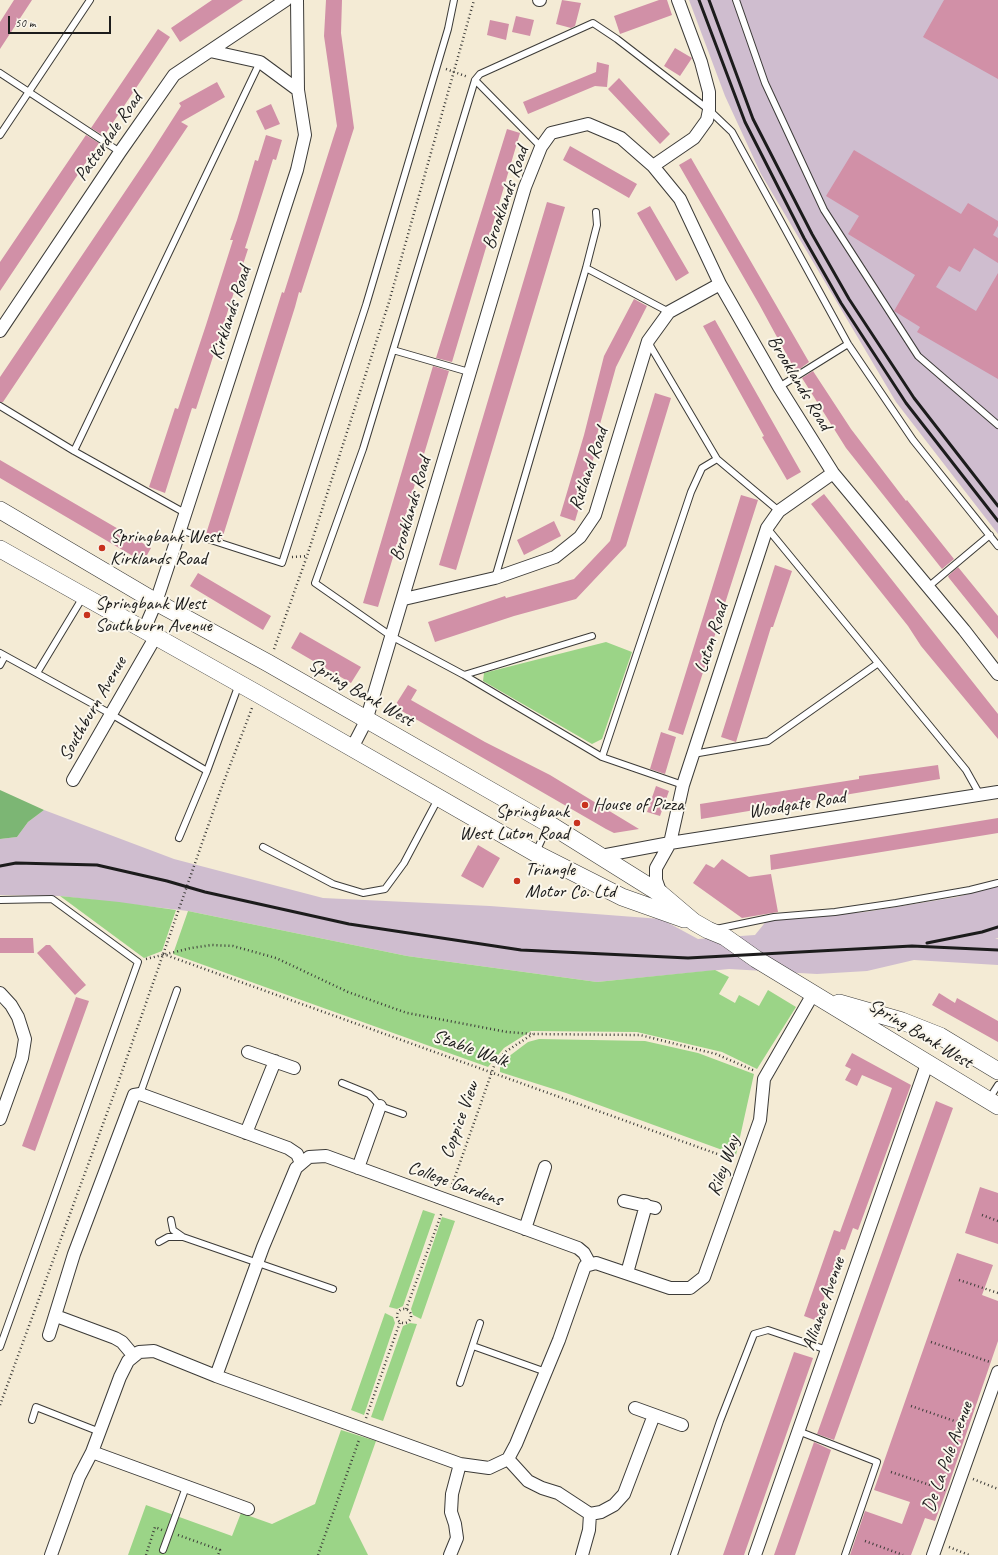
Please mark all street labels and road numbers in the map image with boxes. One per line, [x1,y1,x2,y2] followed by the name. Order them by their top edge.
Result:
[70,88,148,186] street label: Patterdale Road
[478,144,534,252] street label: Brooklands Road
[205,263,257,363] street label: Kirklands Road
[762,331,836,435] street label: Brooklands Road
[564,425,614,513] street label: Rutland Road
[385,454,437,564] street label: Brooklands Road
[690,600,734,676] street label: Luton Road
[54,653,132,765] street label: Southburn Avenue
[304,654,418,732] street label: Spring Bank West
[747,786,847,824] street label: Woodgate Road
[864,994,976,1074] street label: Spring Bank West
[429,1025,511,1073] street label: Stable Walk
[436,1078,484,1162] street label: Coppice View
[703,1133,745,1199] street label: Riley Way
[405,1156,505,1212] street label: College Gardens
[797,1254,851,1354] street label: Alliance Avenue
[918,1399,978,1515] street label: De La Pole Avenue

